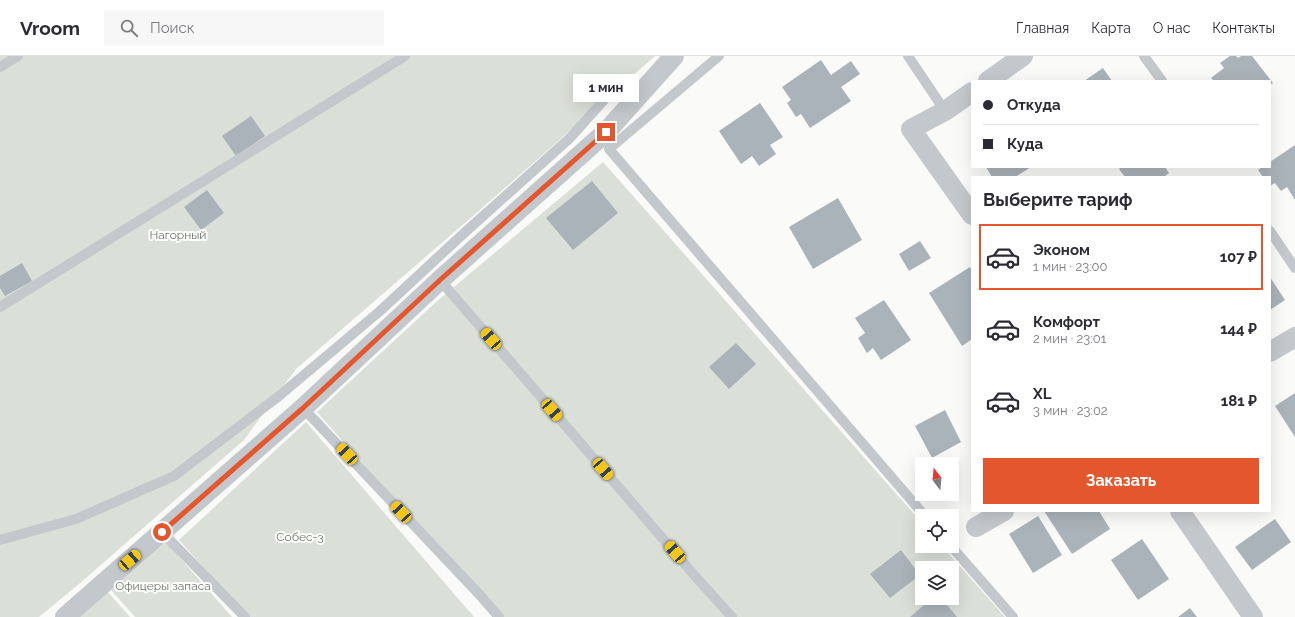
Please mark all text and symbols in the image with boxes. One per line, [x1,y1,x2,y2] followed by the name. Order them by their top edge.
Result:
[104,10,384,46] search box
[20,17,80,39] text: Vroom
[118,17,140,39] icon: search
[150,19,195,37] text: Поиск
[1016,20,1069,36] text: Главная
[1091,20,1131,36] text: Карта
[1153,20,1190,36] text: О нас
[1212,20,1275,36] text: Контакты
[573,74,639,102] callout: 1 мин
[589,80,623,95] text: 1 мин
[1007,96,1061,114] text: Откуда
[597,123,615,141] route end
[1007,135,1043,153] text: Куда
[983,189,1133,210] text: Выберите тариф
[149,228,207,242] park label: Нагорный
[985,239,1021,275] icon: car
[1033,241,1090,259] text: Эконом
[1220,248,1257,266] text: 107 ₽
[1033,259,1107,274] text: 1 мин · 23:00
[985,311,1021,347] icon: car
[1033,313,1100,331] text: Комфорт
[1220,320,1257,338] text: 144 ₽
[479,326,503,352] car
[1033,331,1106,346] text: 2 мин · 23:01
[985,383,1021,419] icon: car
[1033,385,1051,403] text: XL
[1221,392,1257,410] text: 181 ₽
[540,397,564,423] car
[1033,403,1108,418] text: 3 мин · 23:02
[334,441,360,467] car
[591,456,615,482] car
[915,457,959,501] north arrow
[915,457,959,605] map controls
[983,458,1259,504] button: Заказать
[388,499,414,525] car
[915,509,959,553] button: locate
[153,523,171,541] route start
[276,530,324,544] park label: Собес-3
[663,539,687,565] car
[117,548,143,572] car
[915,561,959,605] button: layers
[115,579,211,593] park label: Офицеры запаса

